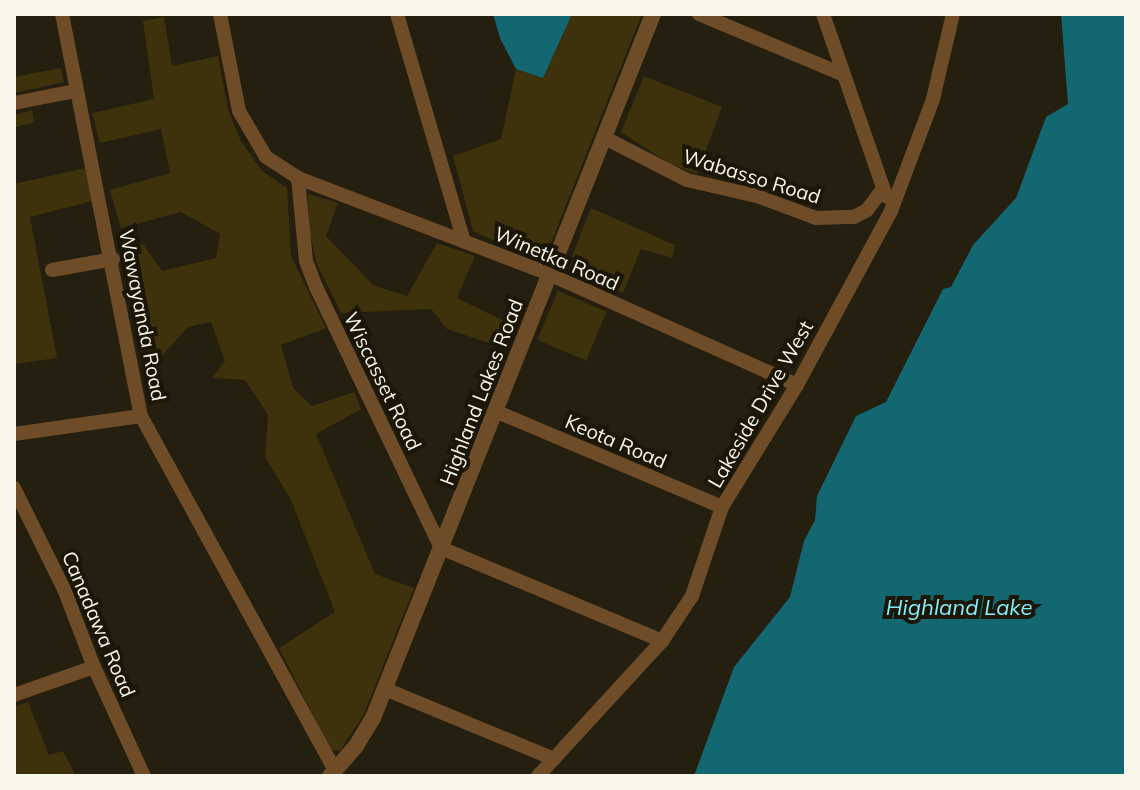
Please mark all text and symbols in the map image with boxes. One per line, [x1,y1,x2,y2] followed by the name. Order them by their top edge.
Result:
[680,144,824,208] street label: Wabasso Road
[491,221,623,295] street label: Winetka Road
[115,227,171,403] street label: Wawayanda Road
[434,295,528,489] street label: Highland Lakes Road
[339,308,427,454] street label: Wiscasset Road
[702,316,818,492] street label: Lakeside Drive West
[562,409,670,473] street label: Keota Road
[57,547,141,701] street label: Canadawa Road
[886,595,1032,621] water label: Highland Lake

